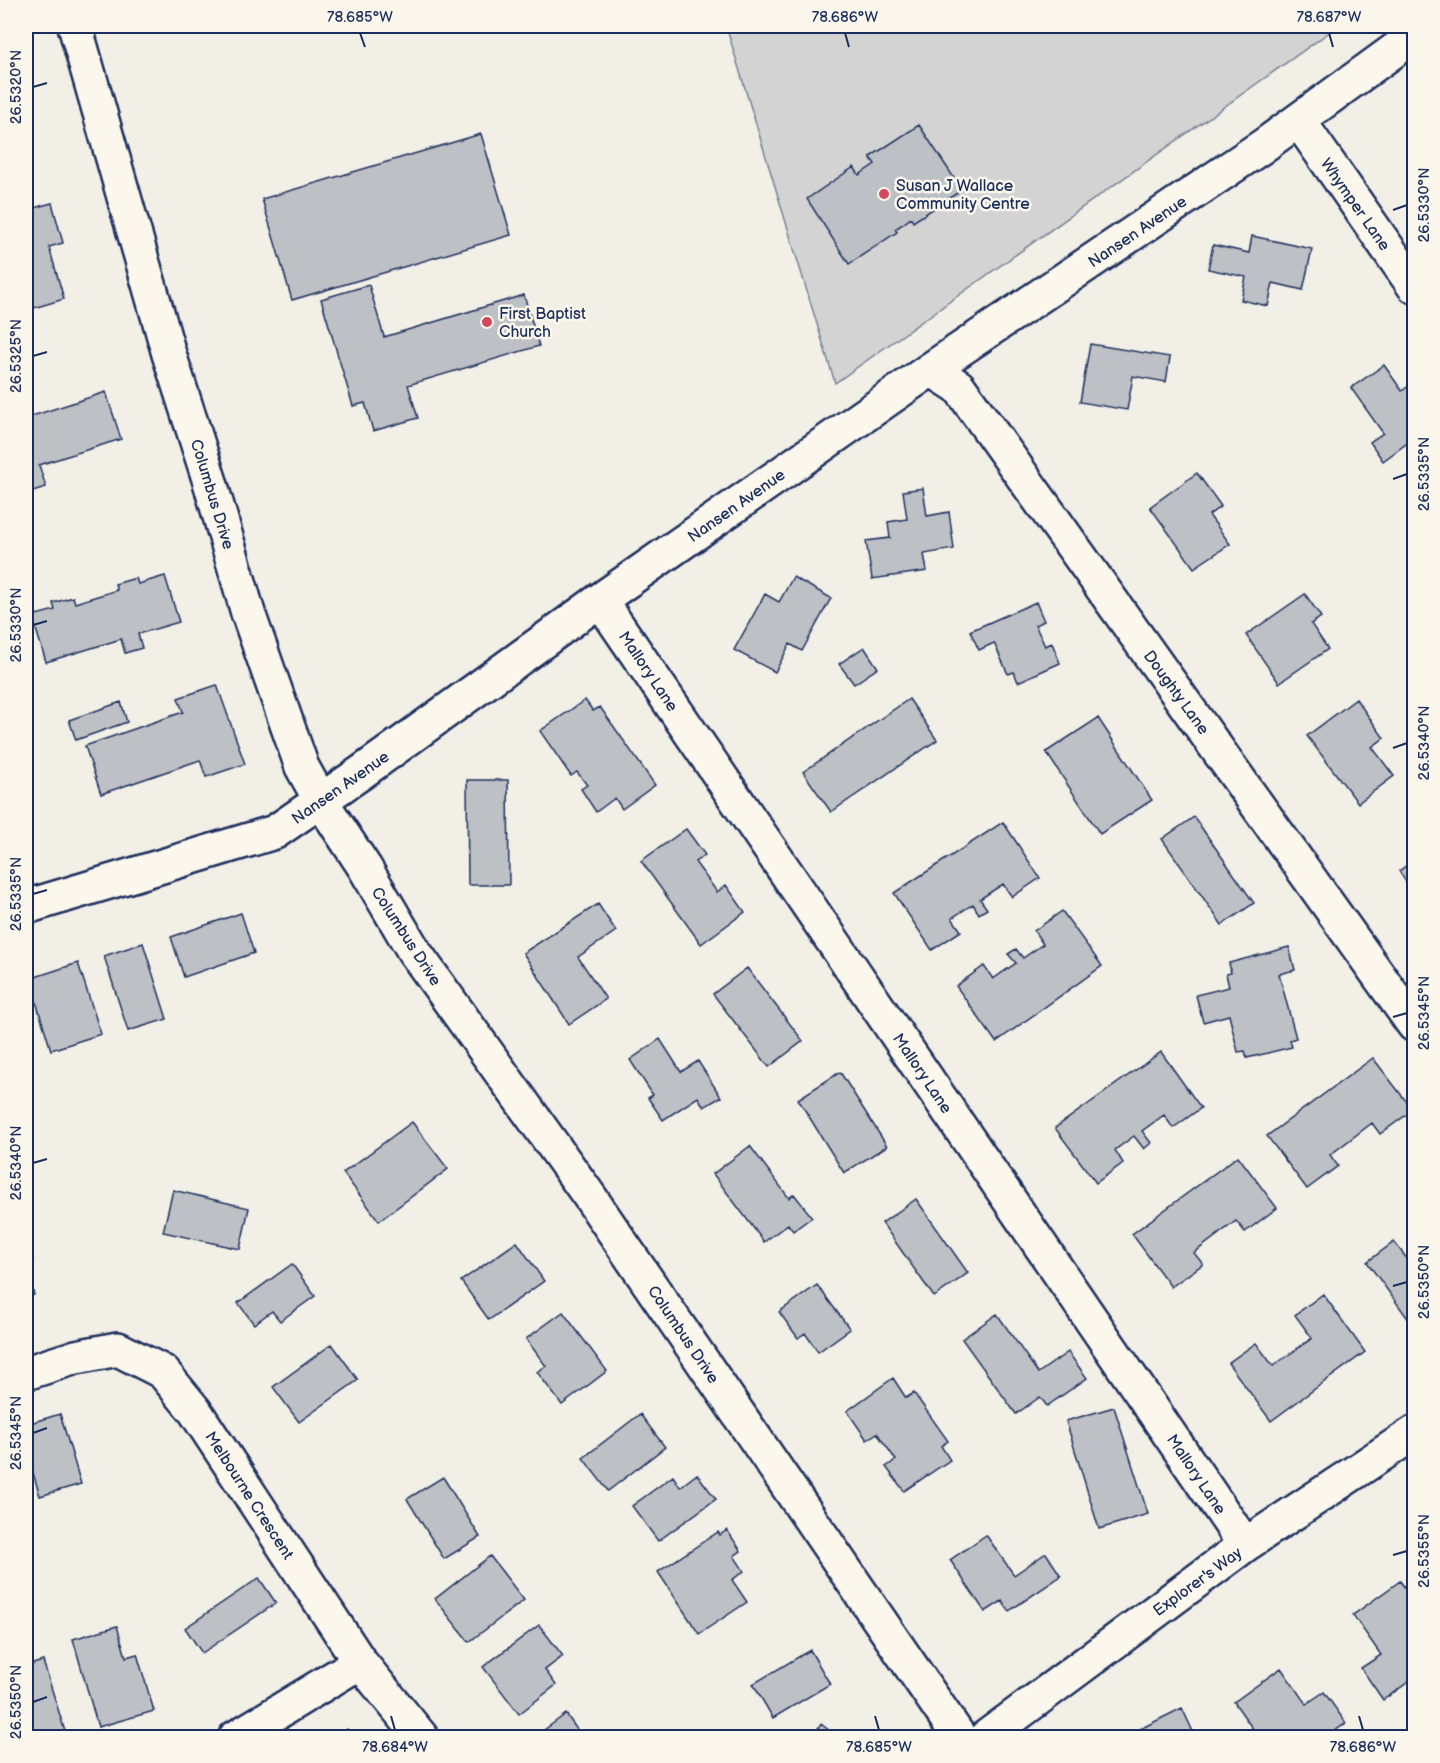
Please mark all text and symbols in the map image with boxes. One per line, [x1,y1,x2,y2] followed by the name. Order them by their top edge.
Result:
[327,8,393,27] text: 78.685°W
[812,8,879,27] text: 78.686°W
[1297,8,1362,27] text: 78.687°W
[7,50,26,124] text: 26.5320°N
[1316,155,1394,255] street label: Whymper Lane
[1415,167,1434,243] text: 26.5330°N
[896,177,1030,214] place label: Susan J Wallace Community Centre
[877,187,891,201] marker: Susan J Wallace Community Centre
[1085,192,1191,272] street label: Nansen Avenue
[499,305,586,342] place label: First Baptist Church
[480,315,494,329] marker: First Baptist Church
[7,319,26,393] text: 26.5325°N
[186,437,237,552] street label: Columbus Drive
[1415,437,1434,511] text: 26.5335°N
[684,465,790,547] street label: Nansen Avenue
[7,587,26,663] text: 26.5330°N
[614,628,682,716] street label: Mallory Lane
[1139,647,1213,739] street label: Doughty Lane
[1415,706,1434,780] text: 26.5340°N
[288,747,394,829] street label: Nansen Avenue
[7,857,26,931] text: 26.5335°N
[367,884,445,990] street label: Columbus Drive
[1415,976,1434,1050] text: 26.5345°N
[888,1030,956,1118] street label: Mallory Lane
[7,1126,26,1200] text: 26.5340°N
[1415,1245,1434,1319] text: 26.5350°N
[643,1282,723,1388] street label: Columbus Drive
[7,1396,26,1470] text: 26.5345°N
[200,1428,297,1563] street label: Melbourne Crescent
[1162,1431,1230,1519] street label: Mallory Lane
[1415,1514,1434,1588] text: 26.5355°N
[1150,1543,1247,1621] street label: Explorer's Way
[7,1665,26,1739] text: 26.5350°N
[362,1738,428,1757] text: 78.684°W
[846,1738,912,1757] text: 78.685°W
[1330,1738,1397,1757] text: 78.686°W

